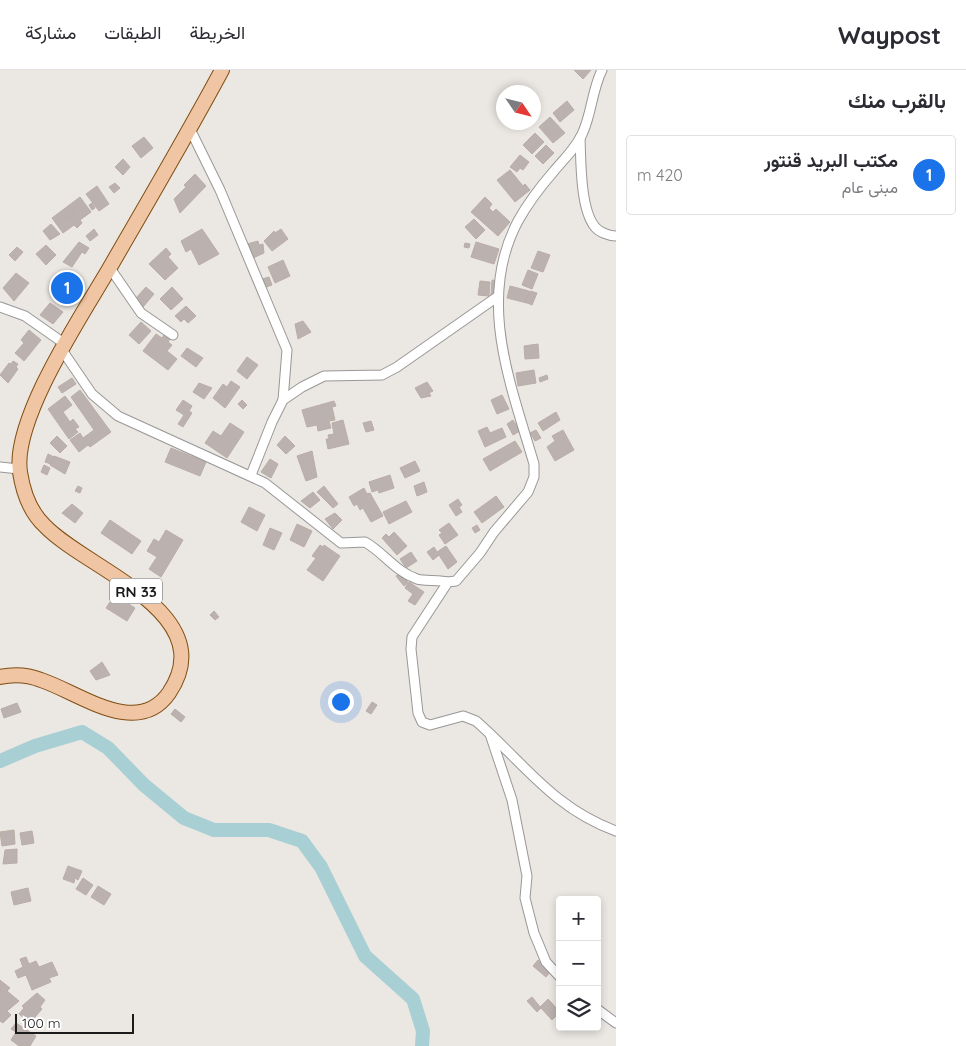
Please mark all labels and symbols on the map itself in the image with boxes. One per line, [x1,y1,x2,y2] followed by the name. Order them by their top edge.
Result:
[496,85,541,130] north arrow
[51,269,83,307] pin: 1
[110,578,162,604] road number: RN 33
[328,689,354,715] your location
[15,1011,134,1034] scale bar

